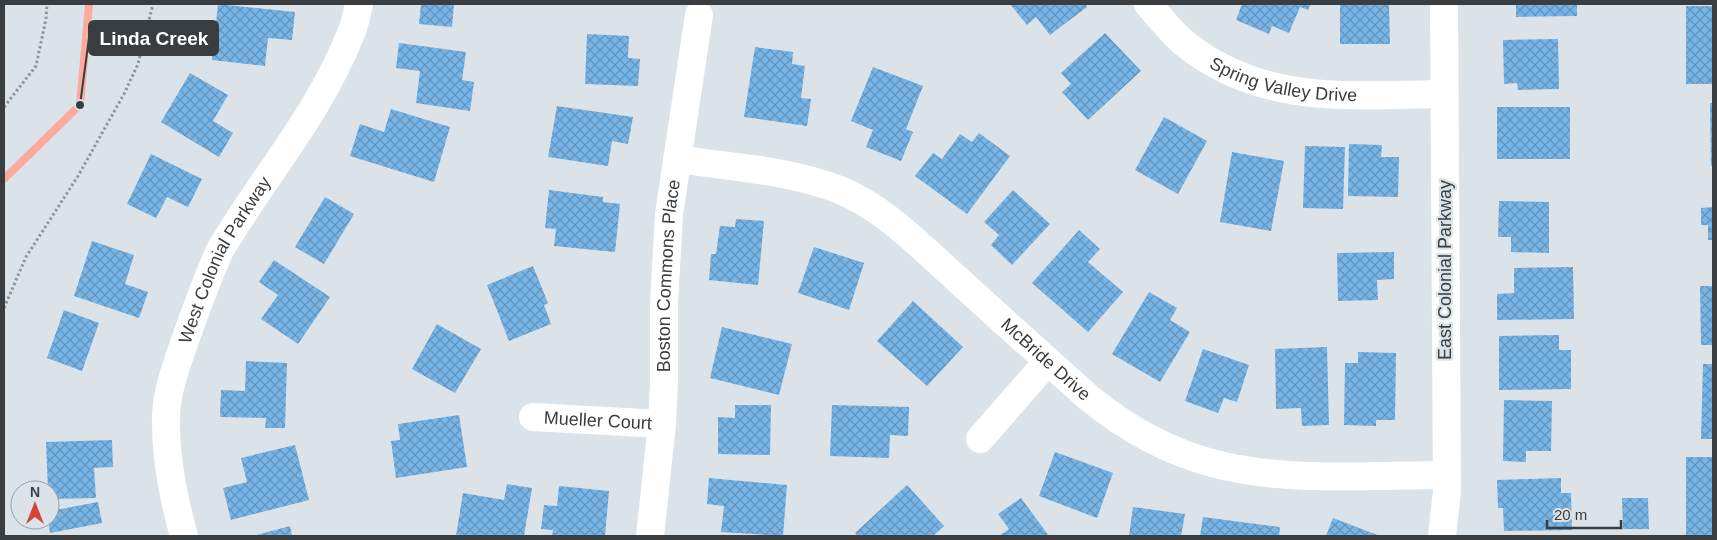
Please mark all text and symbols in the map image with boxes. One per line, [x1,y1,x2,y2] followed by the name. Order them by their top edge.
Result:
[89,21,218,55] callout: Linda Creek
[100,28,209,49] text: Linda Creek
[1206,53,1357,105] street label: Spring Valley Drive
[175,173,275,346] street label: West Colonial Parkway
[654,178,684,372] street label: Boston Commons Place
[1435,180,1455,360] street label: East Colonial Parkway
[997,314,1095,405] street label: McBride Drive
[543,408,652,433] street label: Mueller Court
[10,480,60,530] north arrow
[30,484,40,500] text: N
[1547,498,1621,530] scale bar
[1554,506,1587,523] text: 20 m

